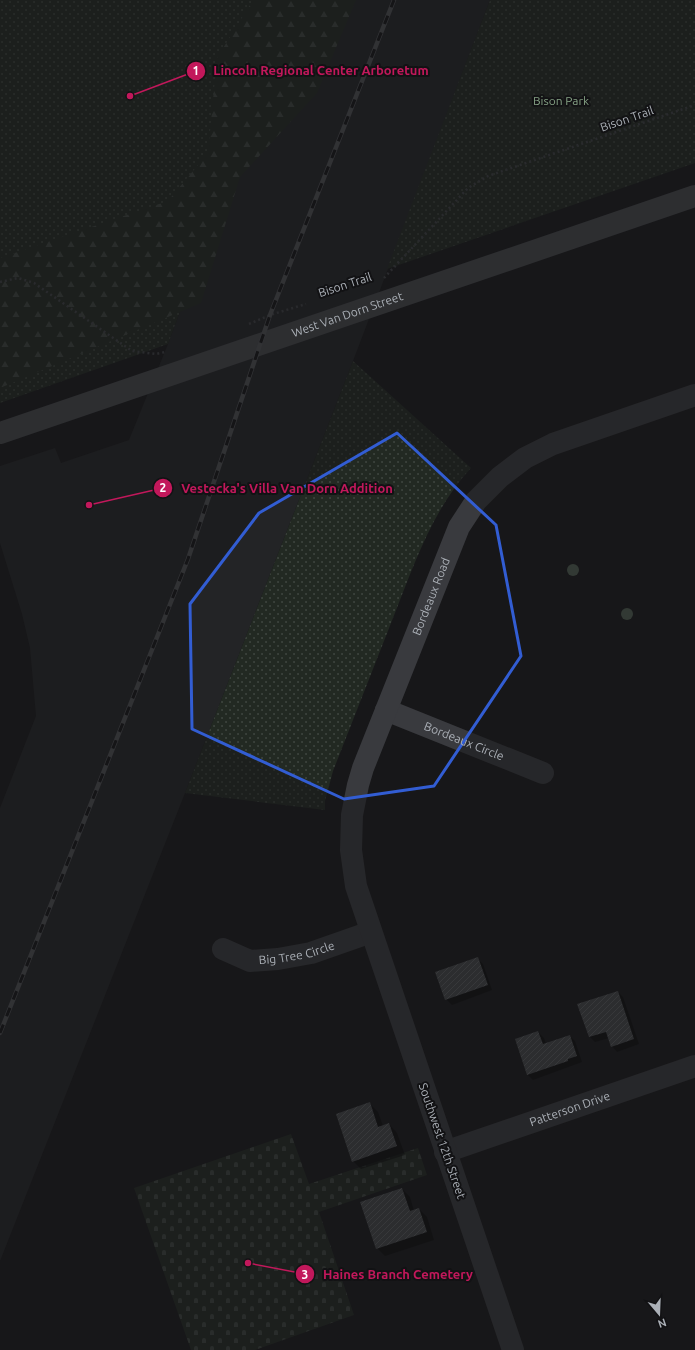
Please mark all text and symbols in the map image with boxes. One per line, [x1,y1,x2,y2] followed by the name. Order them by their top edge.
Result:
[186,58,437,83] callout: Lincoln Regional Center Arboretum
[213,63,429,77] text: Lincoln Regional Center Arboretum
[193,64,199,77] text: 1
[533,94,589,107] park label: Bison Park
[599,103,655,134] street label: Bison Trail
[316,270,373,299] street label: Bison Trail
[290,289,405,339] street label: West Van Dorn Street
[153,475,401,500] callout: Vestecka's Villa Van Dorn Addition
[160,481,167,494] text: 2
[181,481,393,495] text: Vestecka's Villa Van Dorn Addition
[410,556,452,637] street label: Bordeaux Road
[422,719,506,763] street label: Bordeaux Circle
[258,938,336,966] street label: Big Tree Circle
[417,1081,469,1201] street label: Southwest 12th Street
[528,1089,612,1128] street label: Patterson Drive
[295,1262,481,1287] callout: Haines Branch Cemetery
[323,1267,473,1281] text: Haines Branch Cemetery
[302,1268,308,1281] text: 3
[639,1294,679,1334] north arrow
[656,1316,668,1330] text: N

